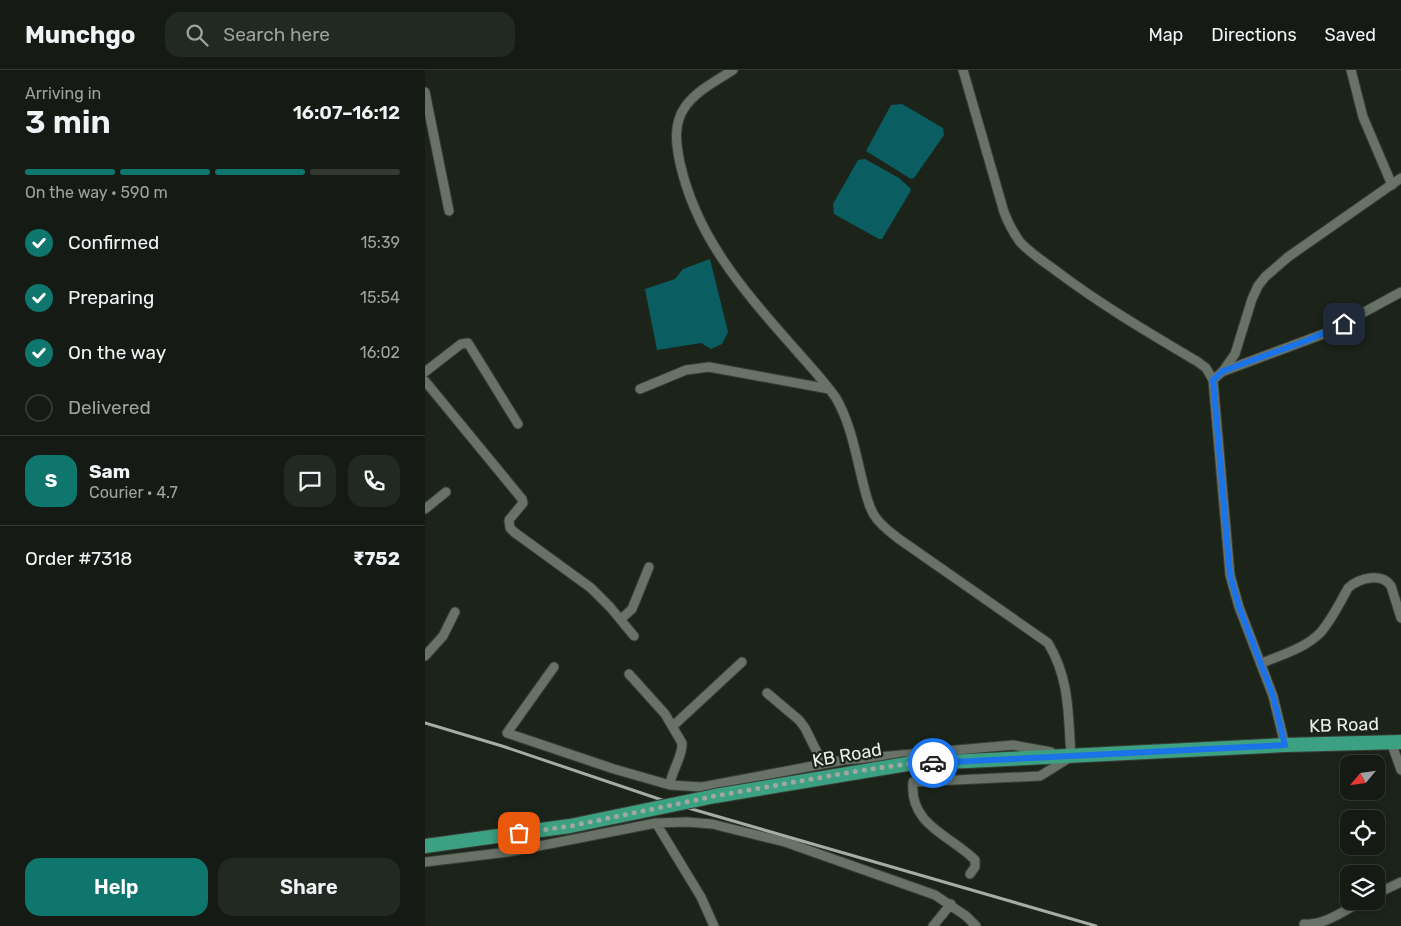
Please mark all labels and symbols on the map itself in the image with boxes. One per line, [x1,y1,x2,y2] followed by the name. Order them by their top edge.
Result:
[1323,303,1365,345] pin
[1309,713,1379,737] street label: KB Road
[811,738,883,772] street label: KB Road
[908,738,958,788] courier
[1340,755,1385,800] north arrow
[498,812,540,854] pin

